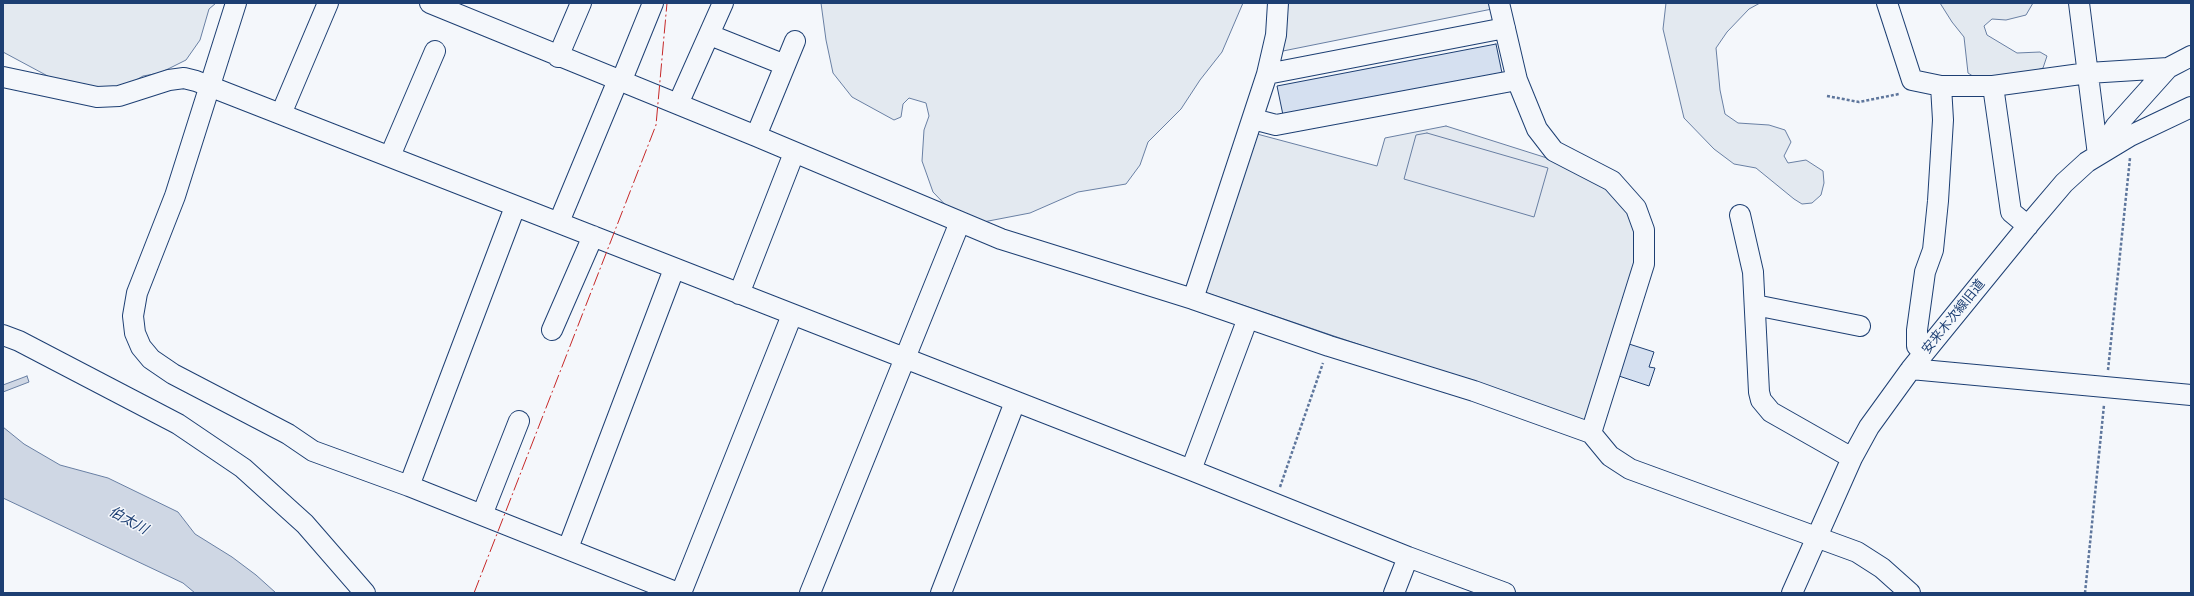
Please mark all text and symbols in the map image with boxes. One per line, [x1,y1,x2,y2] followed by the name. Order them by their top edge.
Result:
[1919,277,1989,357] street label: 安来木次線旧道
[106,503,150,539] water label: 伯太川

